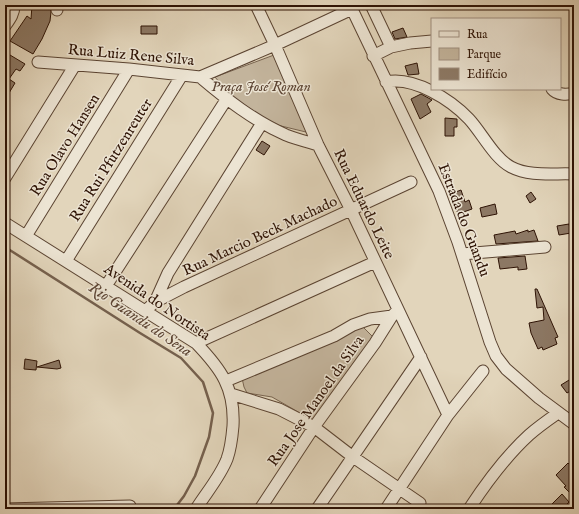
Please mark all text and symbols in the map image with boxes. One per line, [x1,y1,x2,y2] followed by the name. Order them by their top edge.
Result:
[431,18,561,90] legend
[467,27,488,42] text: Rua
[67,40,195,70] street label: Rua Luiz Rene Silva
[467,47,502,63] text: Parque
[467,67,508,82] text: Edifício
[211,77,311,96] park label: Praça José Roman
[26,90,104,200] street label: Rua Olavo Hansen
[65,94,157,225] street label: Rua Rui Pfutzenreuter
[329,146,399,262] street label: Rua Eduardo Leite
[434,161,494,280] street label: Estrada do Guandu
[179,192,341,280] street label: Rua Marcio Beck Machado
[99,259,214,345] street label: Avenida do Nortista
[84,278,196,362] water label: Rio Guandu do Sena
[264,331,369,470] street label: Rua Jose Manoel da Silva

